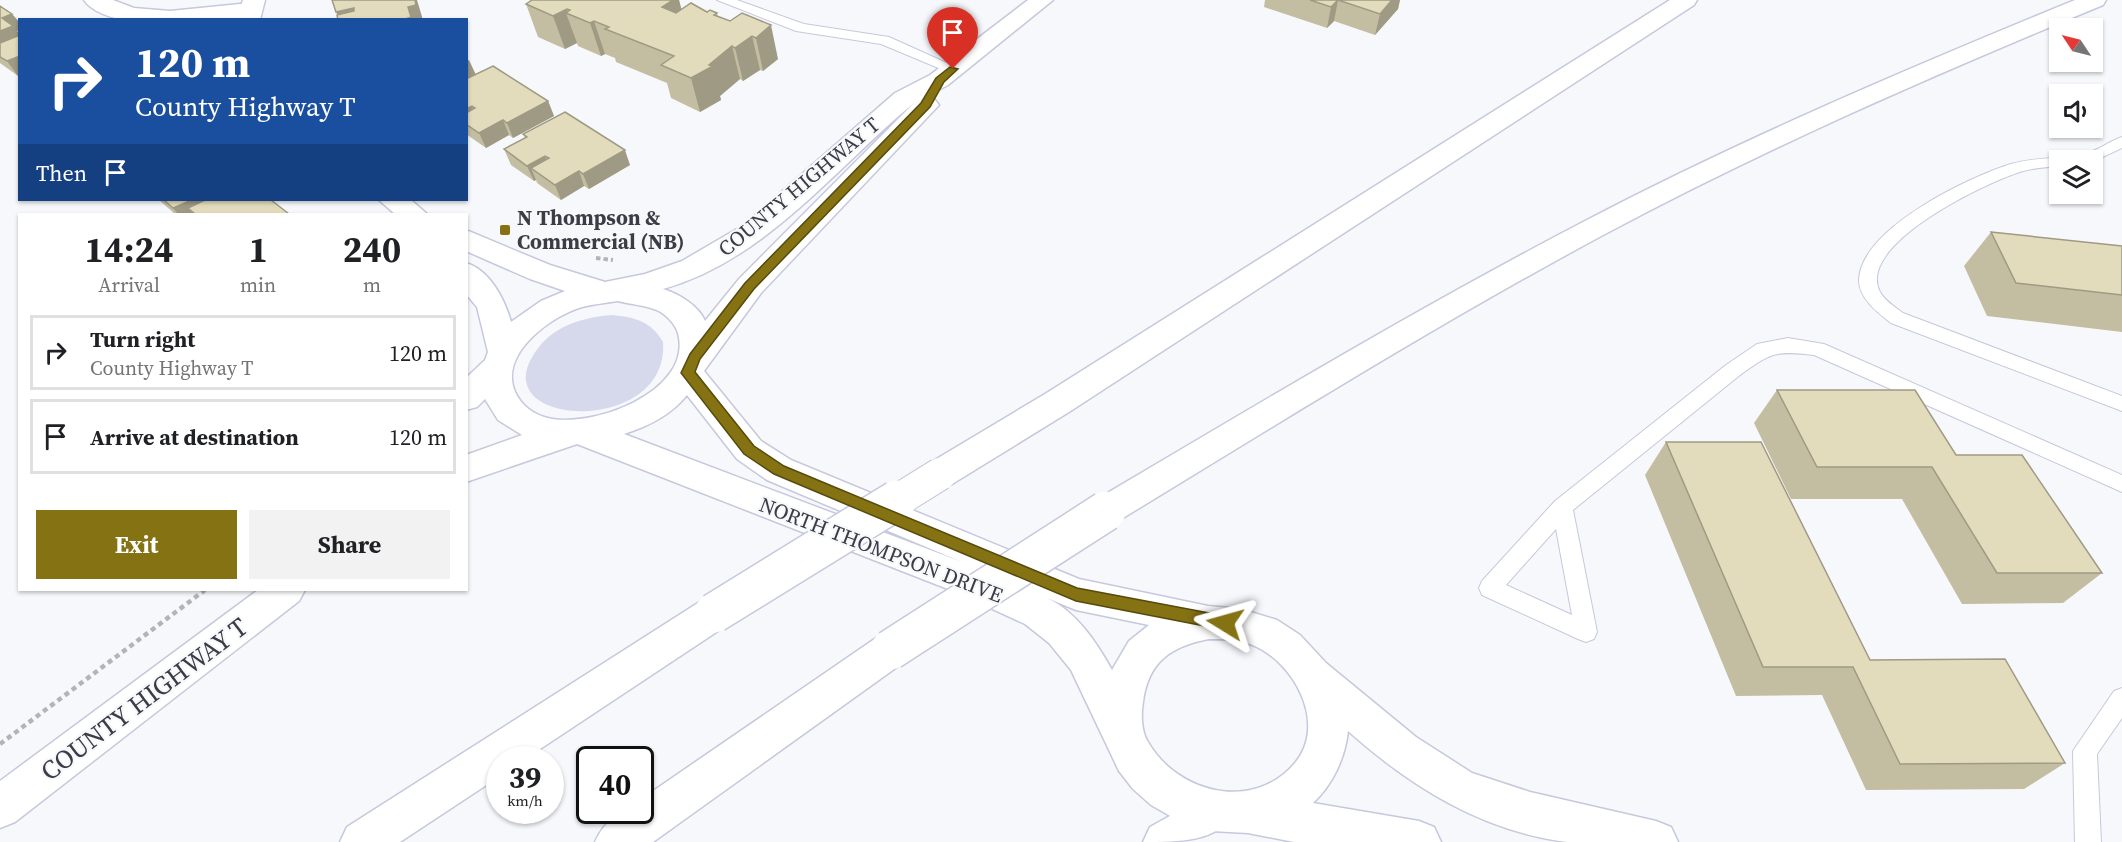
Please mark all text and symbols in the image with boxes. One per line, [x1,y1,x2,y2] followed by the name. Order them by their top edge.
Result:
[927,7,978,69] pin
[936,16,969,49] icon: arrive
[2049,18,2103,72] north arrow
[2049,18,2103,204] map controls
[135,33,250,91] text: 120 m
[36,42,114,120] icon: right
[2049,84,2103,138] button: sound
[135,88,355,125] text: County Highway T
[712,110,886,263] street label: COUNTY HIGHWAY T
[2049,150,2103,204] button: layers
[99,156,132,189] icon: arrive
[36,158,87,188] text: Then
[517,203,684,256] place label: N Thompson & Commercial (NB)
[498,223,512,237] marker: N Thompson & Commercial (NB)
[85,225,173,274] text: 14:24
[248,225,268,274] text: 1
[343,225,401,274] text: 240
[98,271,160,299] text: Arrival
[240,271,276,299] text: min
[363,271,381,299] text: m
[90,324,195,354] text: Turn right
[39,336,72,369] icon: right
[389,338,447,368] text: 120 m
[90,354,253,382] text: County Highway T
[39,420,72,453] icon: arrive
[90,422,299,452] text: Arrive at destination
[389,422,447,452] text: 120 m
[755,490,1007,609] street label: NORTH THOMPSON DRIVE
[36,510,237,579] button: Exit
[249,510,450,579] button: Share
[1193,591,1257,655] position arrow
[33,609,255,789] street label: COUNTY HIGHWAY T
[576,746,654,824] speed limit sign: 40
[509,757,541,798] text: 39
[507,790,543,811] text: km/h

